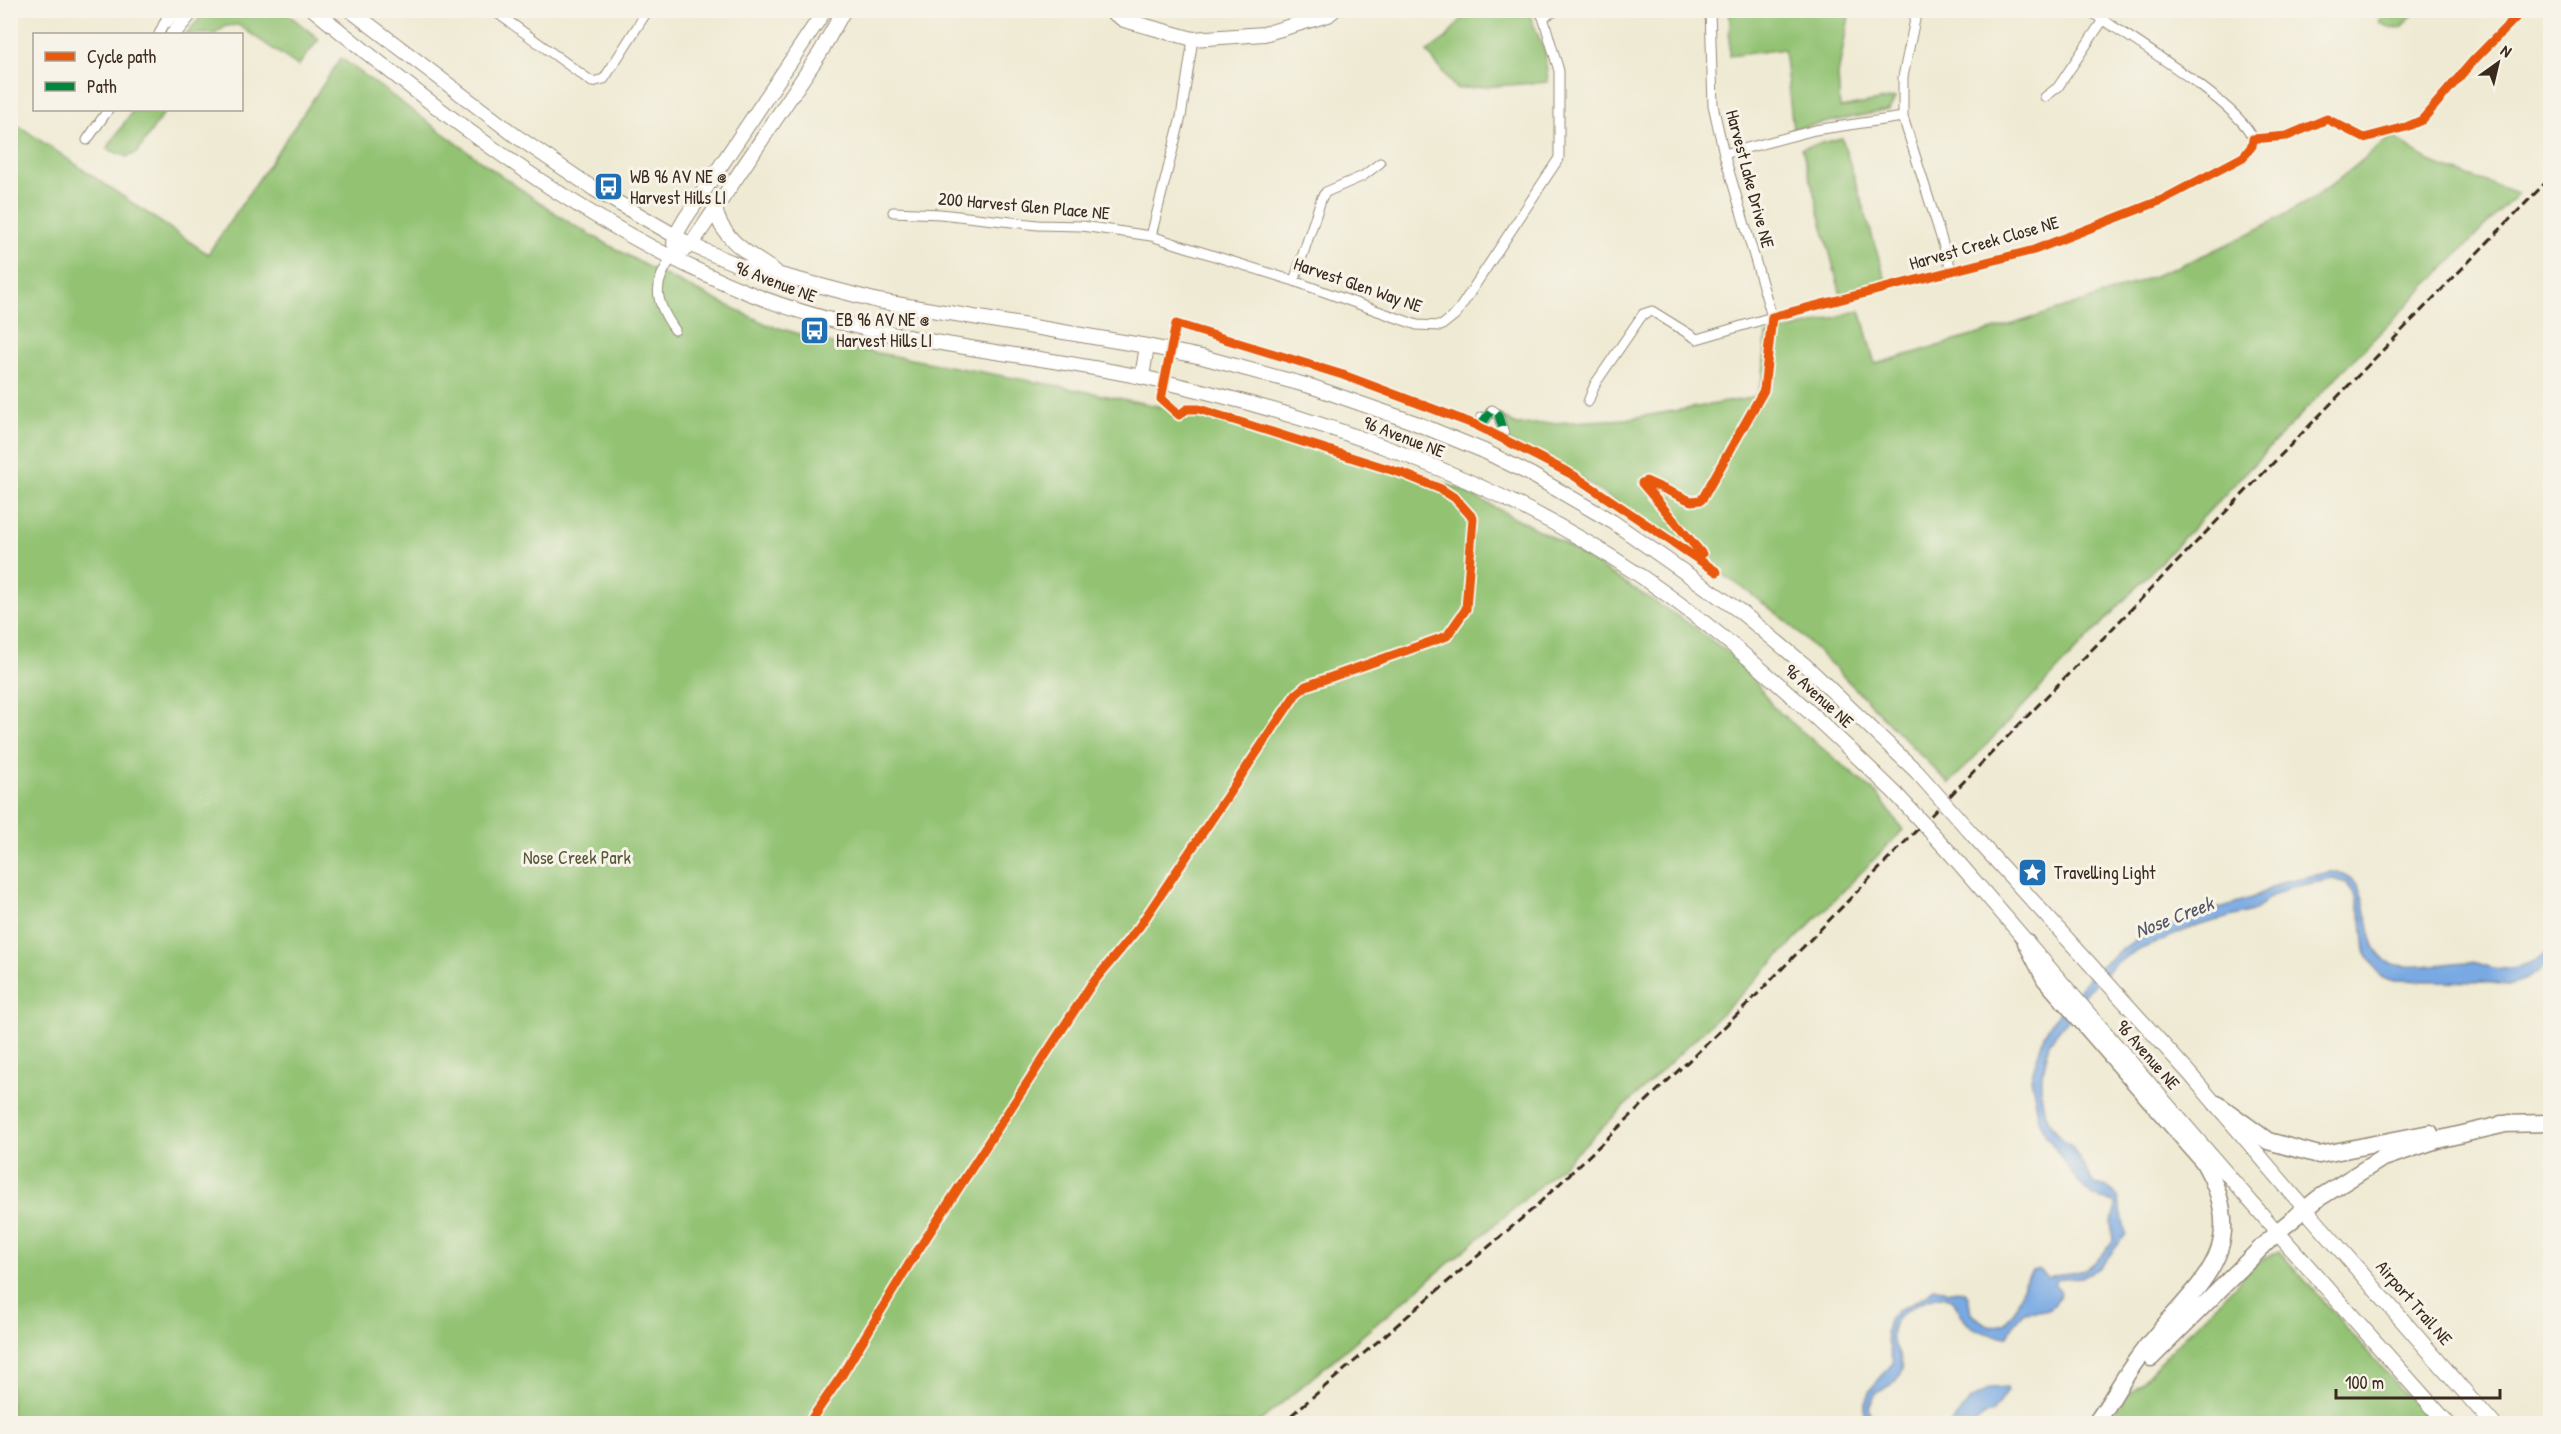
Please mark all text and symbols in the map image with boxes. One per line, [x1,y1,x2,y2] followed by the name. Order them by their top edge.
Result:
[33,33,243,111] legend
[2468,33,2528,93] north arrow
[2497,39,2516,62] text: N
[87,44,157,69] text: Cycle path
[87,74,117,99] text: Path
[1720,107,1781,251] street label: Harvest Lake Drive NE
[630,164,727,210] place label: WB 96 AV NE @ Harvest Hills LI
[593,171,625,203] bus stop icon: WB 96 AV NE @ Harvest Hills LI
[937,186,1111,225] street label: 200 Harvest Glen Place NE
[1906,209,2062,276] street label: Harvest Creek Close NE
[1291,251,1426,318] street label: Harvest Glen Way NE
[732,255,820,308] street label: 96 Avenue NE
[836,307,932,353] place label: EB 96 AV NE @ Harvest Hills LI
[799,314,831,346] bus stop icon: EB 96 AV NE @ Harvest Hills LI
[1360,410,1448,463] street label: 96 Avenue NE
[1779,658,1859,733] street label: 96 Avenue NE
[523,845,631,870] park label: Nose Creek Park
[2017,857,2049,889] place icon: Travelling Light
[2054,860,2156,885] place label: Travelling Light
[2131,889,2218,944] water label: Nose Creek
[2111,1014,2186,1095] street label: 96 Avenue NE
[2371,1255,2458,1350] street label: Airport Trail NE
[2336,1362,2500,1400] scale bar
[2345,1370,2384,1395] text: 100 m

